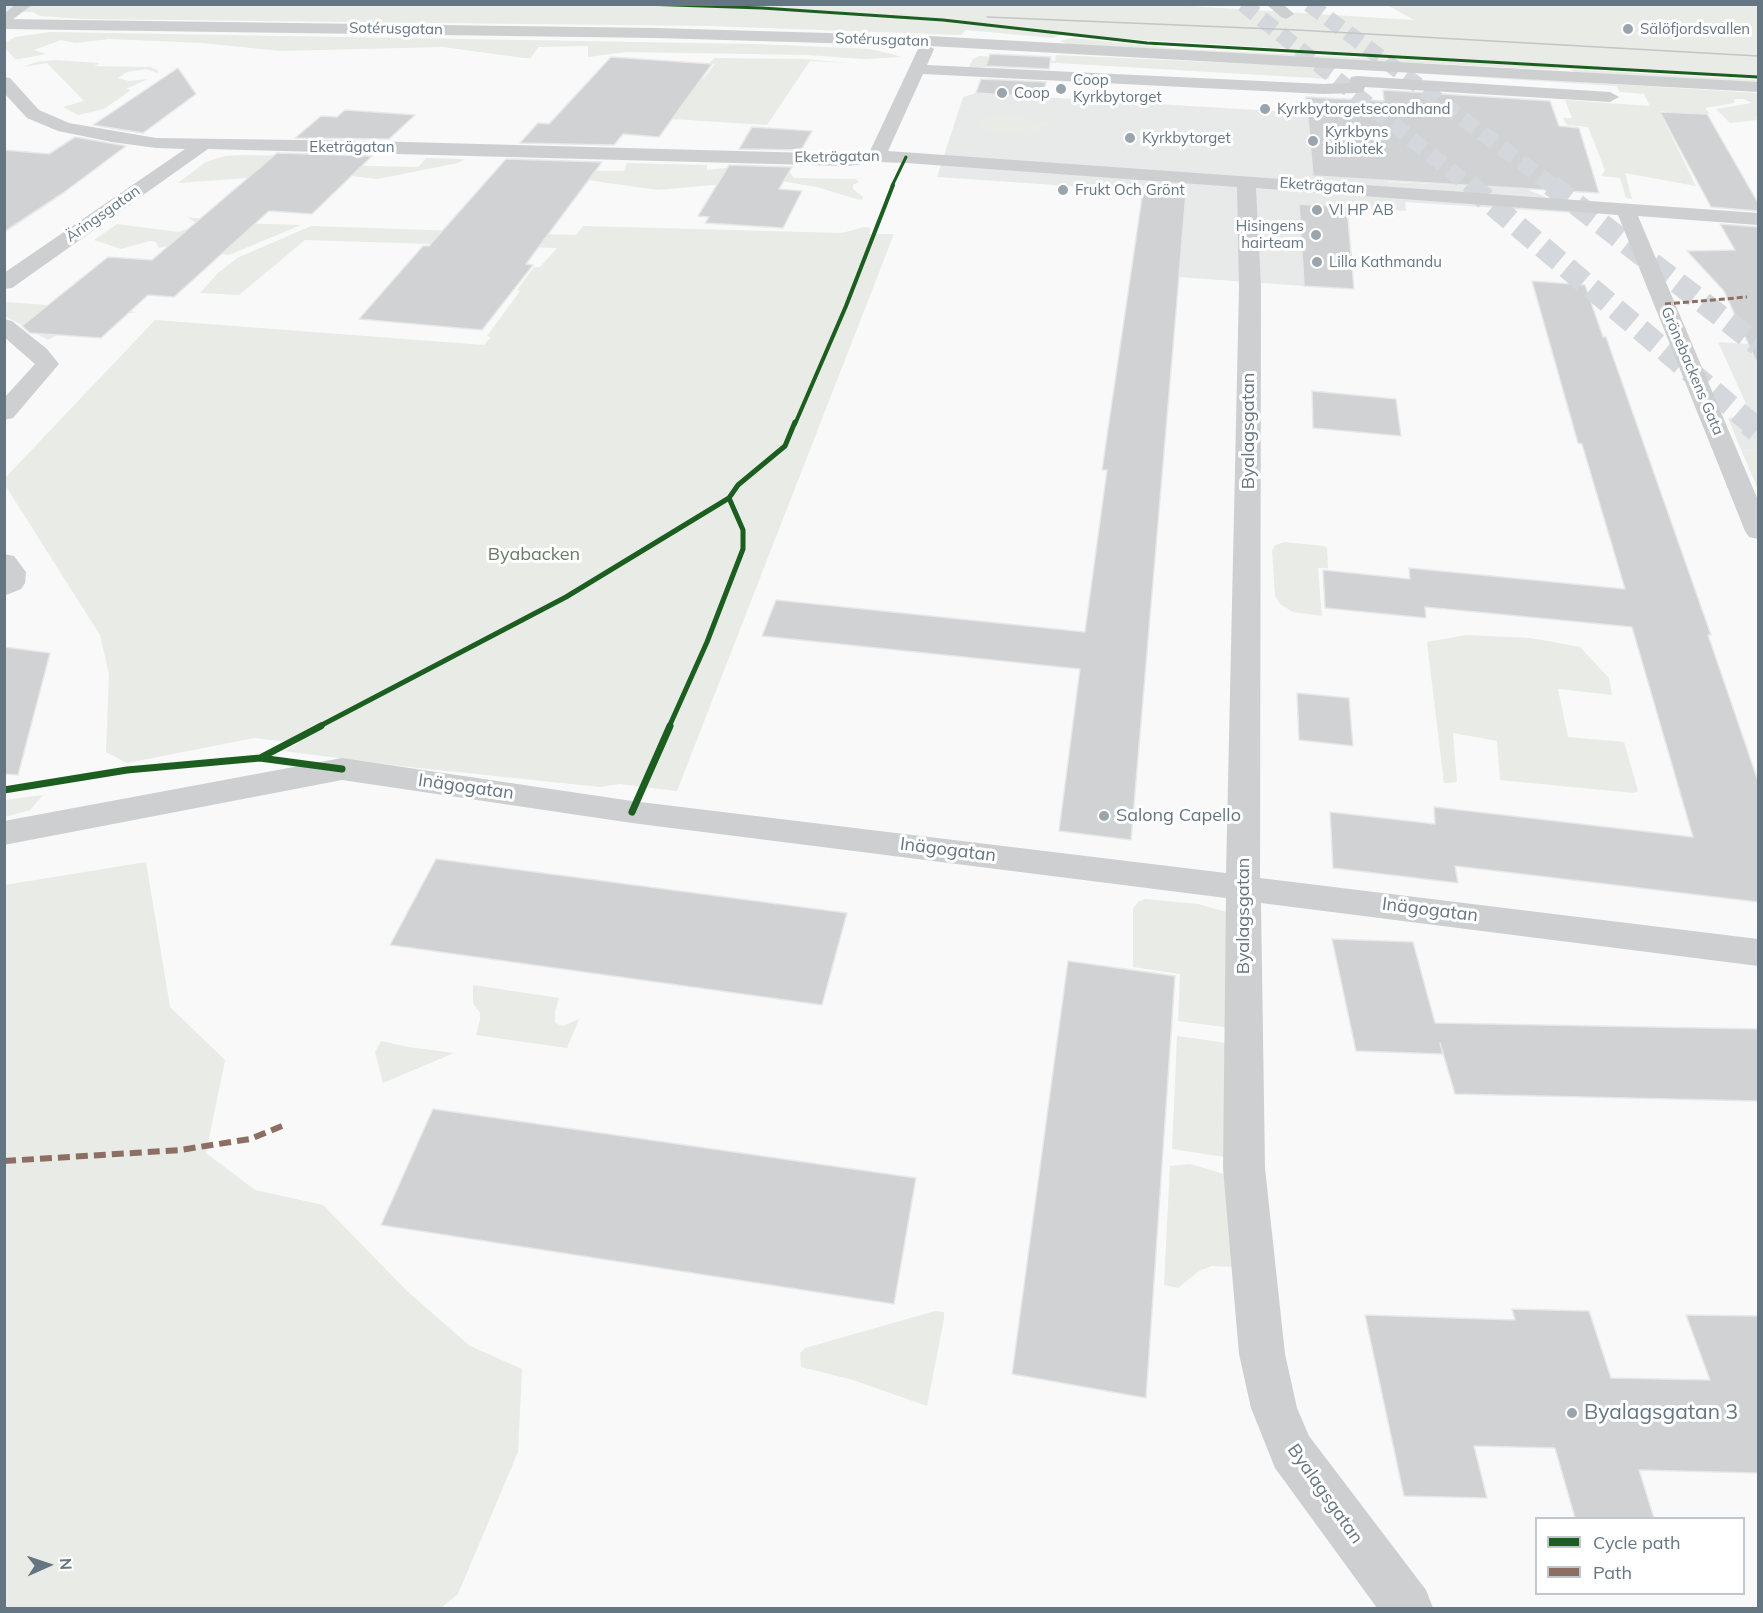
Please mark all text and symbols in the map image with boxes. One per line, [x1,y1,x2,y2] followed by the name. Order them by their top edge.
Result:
[349,19,443,39] street label: Sotérusgatan
[1640,20,1750,38] place label: Sälöfjordsvallen
[1621,22,1635,36] marker: Sälöfjordsvallen
[835,29,929,51] street label: Sotérusgatan
[1073,71,1162,106] place label: Coop Kyrkbytorget
[1054,82,1068,96] marker: Coop Kyrkbytorget
[1014,84,1050,102] place label: Coop
[995,86,1009,100] marker: Coop
[1277,100,1451,118] place label: Kyrkbytorgetsecondhand
[1258,102,1272,116] marker: Kyrkbytorgetsecondhand
[1325,123,1388,158] place label: Kyrkbyns bibliotek
[1142,129,1231,147] place label: Kyrkbytorget
[1123,131,1137,145] marker: Kyrkbytorget
[1306,134,1320,148] marker: Kyrkbyns bibliotek
[309,138,395,156] street label: Eketrägatan
[794,147,880,167] street label: Eketrägatan
[1279,174,1365,198] street label: Eketrägatan
[1075,181,1185,199] place label: Frukt Och Grönt
[62,182,144,246] street label: Äringsgatan
[1056,183,1070,197] marker: Frukt Och Grönt
[1329,201,1394,219] place label: VI HP AB
[1310,203,1324,217] marker: VI HP AB
[1236,217,1304,252] place label: Hisingens hairteam
[1309,228,1323,242] marker: Hisingens hairteam
[1329,253,1442,271] place label: Lilla Kathmandu
[1310,255,1324,269] marker: Lilla Kathmandu
[1657,304,1727,438] street label: Grönebackens Gata
[1238,373,1260,489] street label: Byalagsgatan
[488,544,580,566] park label: Byabacken
[417,770,515,804] street label: Inägogatan
[1116,805,1241,827] place label: Salong Capello
[1097,809,1111,823] marker: Salong Capello
[899,833,997,867] street label: Inägogatan
[1233,858,1255,974] street label: Byalagsgatan
[1381,893,1479,927] street label: Inägogatan
[1584,1400,1738,1426] place label: Byalagsgatan 3
[1565,1406,1579,1420] marker: Byalagsgatan 3
[1283,1440,1367,1548] street label: Byalagsgatan
[1535,1517,1745,1595] legend
[1593,1531,1680,1554] text: Cycle path
[18,1535,78,1595] north arrow
[56,1557,76,1571] text: N
[1593,1561,1632,1584] text: Path

